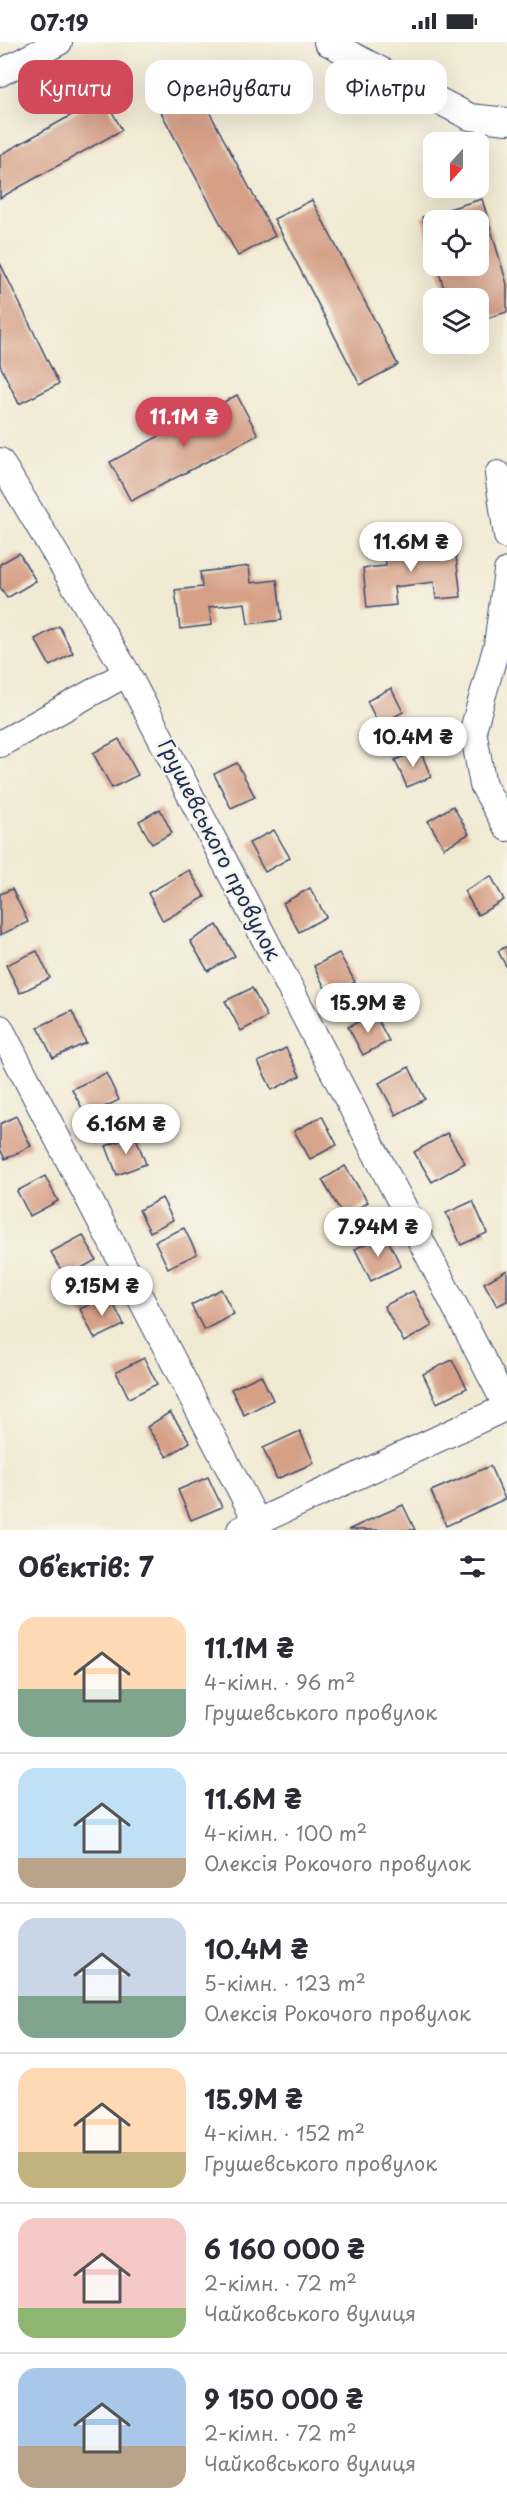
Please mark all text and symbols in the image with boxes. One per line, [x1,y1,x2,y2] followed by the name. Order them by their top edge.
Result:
[30,5,89,38] text: 07:19
[18,60,133,114] chip: Купити
[145,60,313,114] chip: Орендувати
[325,60,447,114] chip: Фільтри
[423,132,489,198] north arrow
[423,132,489,354] map controls
[423,210,489,276] button: locate
[423,288,489,354] button: layers
[129,397,239,448] pin: 11.1M ₴
[149,401,219,431] text: 11.1M ₴
[356,522,466,573] pin: 11.6M ₴
[373,526,449,556] text: 11.6M ₴
[358,717,468,768] pin: 10.4M ₴
[373,721,453,751] text: 10.4M ₴
[151,733,291,966] street label: Грушевського провулок
[313,983,423,1034] pin: 15.9M ₴
[330,987,406,1017] text: 15.9M ₴
[71,1104,181,1155] pin: 6.16M ₴
[86,1108,166,1138] text: 6.16M ₴
[323,1207,433,1258] pin: 7.94M ₴
[338,1211,418,1241] text: 7.94M ₴
[47,1266,157,1317] pin: 9.15M ₴
[65,1270,139,1300] text: 9.15M ₴
[18,1547,154,1586] text: Об’єктів: 7
[456,1550,489,1583] icon: filters
[204,1628,294,1667] text: 11.1M ₴
[66,1641,138,1713] icon: home
[204,1667,356,1697] text: 4-кімн. · 96 m²
[204,1697,437,1727] text: Грушевського провулок
[204,1779,302,1818] text: 11.6M ₴
[66,1792,138,1864] icon: home
[204,1818,367,1848] text: 4-кімн. · 100 m²
[204,1848,471,1878] text: Олексія Рокочого провулок
[204,1929,308,1968] text: 10.4M ₴
[66,1942,138,2014] icon: home
[204,1968,366,1998] text: 5-кімн. · 123 m²
[204,1998,471,2028] text: Олексія Рокочого провулок
[204,2079,303,2118] text: 15.9M ₴
[66,2092,138,2164] icon: home
[204,2118,365,2148] text: 4-кімн. · 152 m²
[204,2148,437,2178] text: Грушевського провулок
[204,2229,365,2268] text: 6 160 000 ₴
[66,2242,138,2314] icon: home
[204,2268,357,2298] text: 2-кімн. · 72 m²
[204,2298,416,2328] text: Чайковського вулиця
[204,2379,363,2418] text: 9 150 000 ₴
[66,2392,138,2464] icon: home
[204,2418,357,2448] text: 2-кімн. · 72 m²
[204,2448,416,2478] text: Чайковського вулиця

